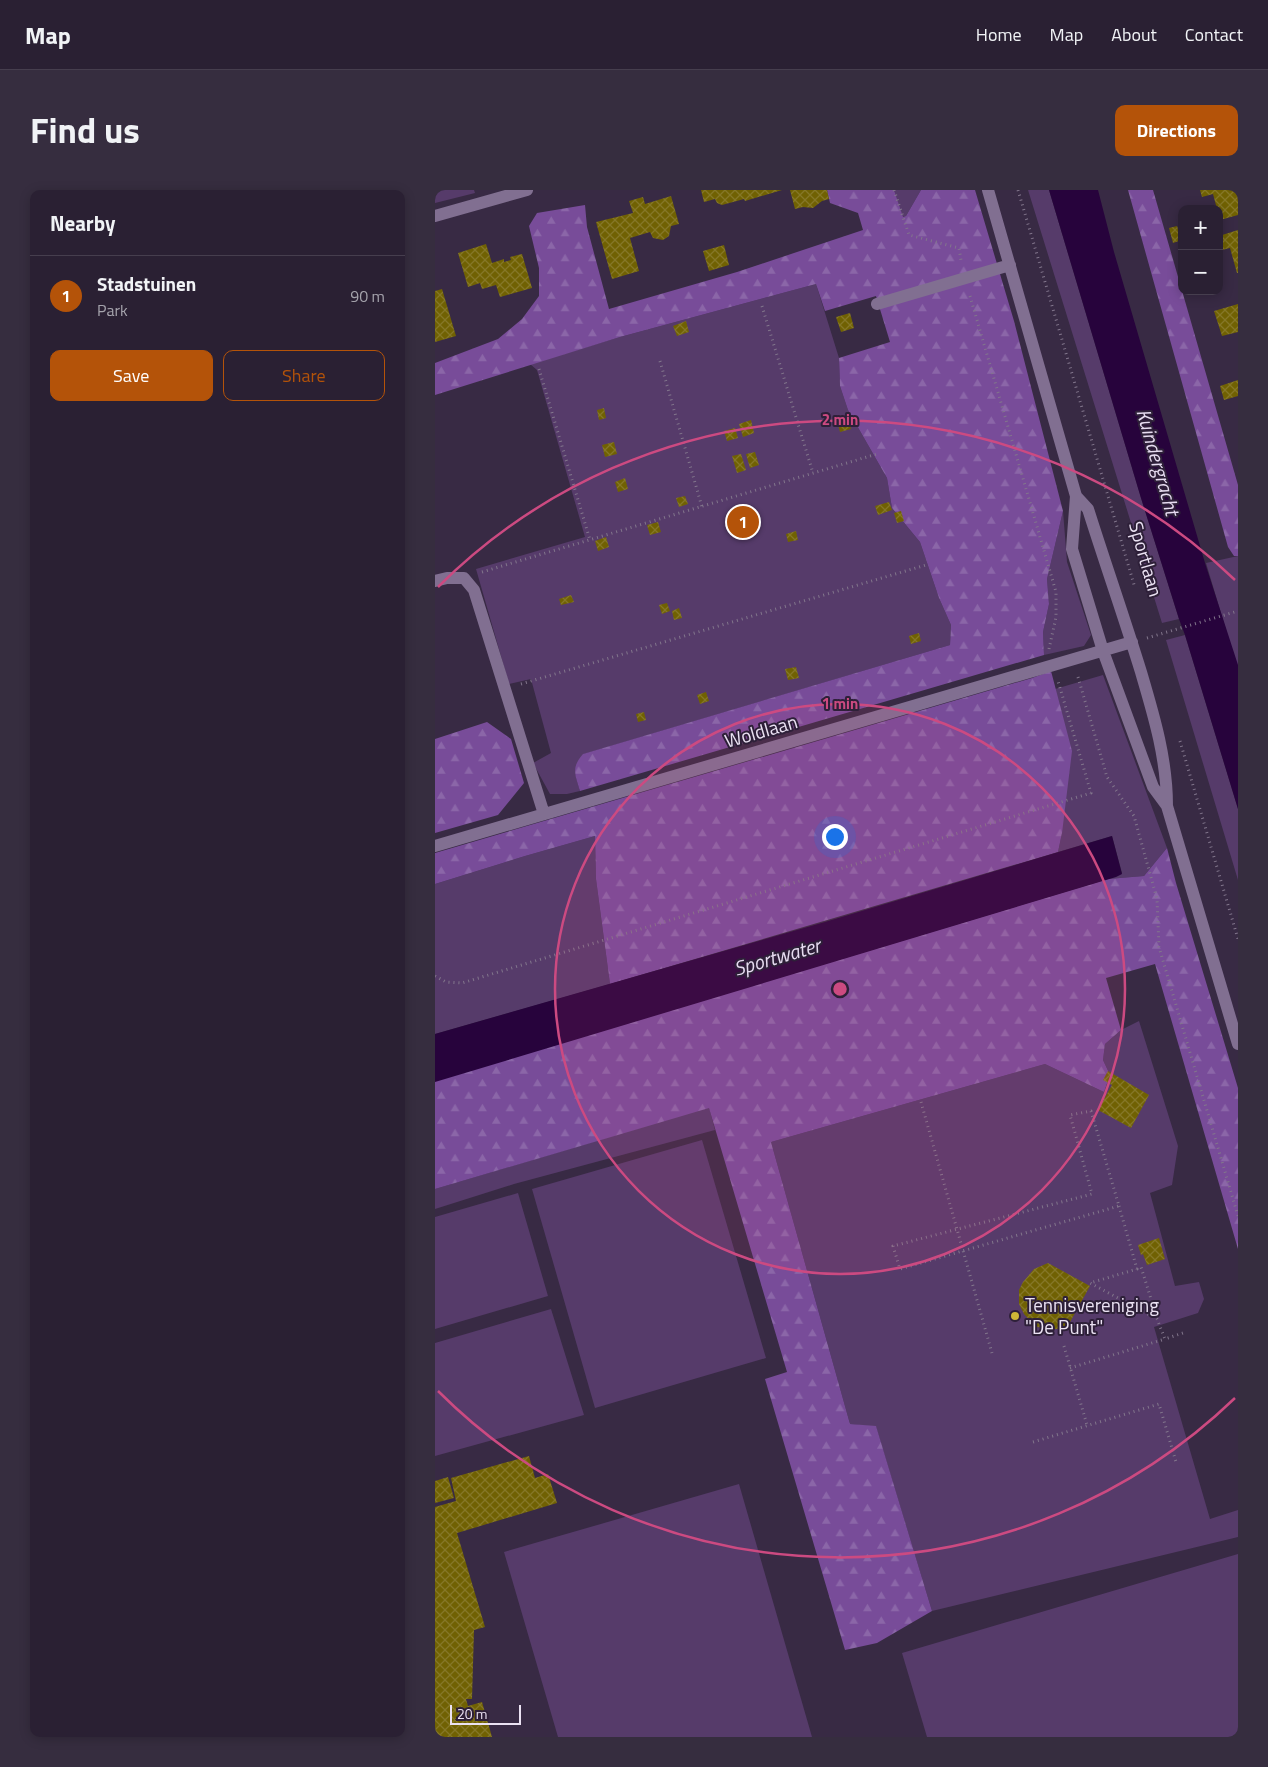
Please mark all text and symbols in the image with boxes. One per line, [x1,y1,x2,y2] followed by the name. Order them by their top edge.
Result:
[25,17,71,53] text: Map
[976,21,1022,48] text: Home
[1050,21,1083,48] text: Map
[1111,21,1157,48] text: About
[1185,21,1243,48] text: Contact
[30,103,140,157] text: Find us
[1115,105,1238,156] button: Directions
[1178,205,1223,295] map controls
[1178,205,1223,250] button: +
[50,207,115,239] text: Nearby
[1178,250,1223,295] button: −
[97,269,196,298] text: Stadstuinen
[62,284,70,308] text: 1
[350,284,385,308] text: 90 m
[97,298,128,322] text: Park
[50,350,213,401] button: Save
[223,350,385,401] button: Share
[1129,405,1189,521] water label: Kuindergracht
[822,408,858,431] text: 2 min
[727,503,759,541] pin: 1
[1122,518,1171,600] street label: Sportlaan
[822,692,858,715] text: 1 min
[721,706,801,755] street label: Woldlaan
[822,824,848,850] your location
[730,929,826,984] water label: Sportwater
[831,980,849,998] centre of rings
[1025,1290,1159,1341] place label: Tennisvereniging "De Punt"
[1009,1310,1021,1322] marker: Tennisvereniging "De Punt"
[450,1702,521,1725] scale bar
[457,1703,487,1724] text: 20 m

